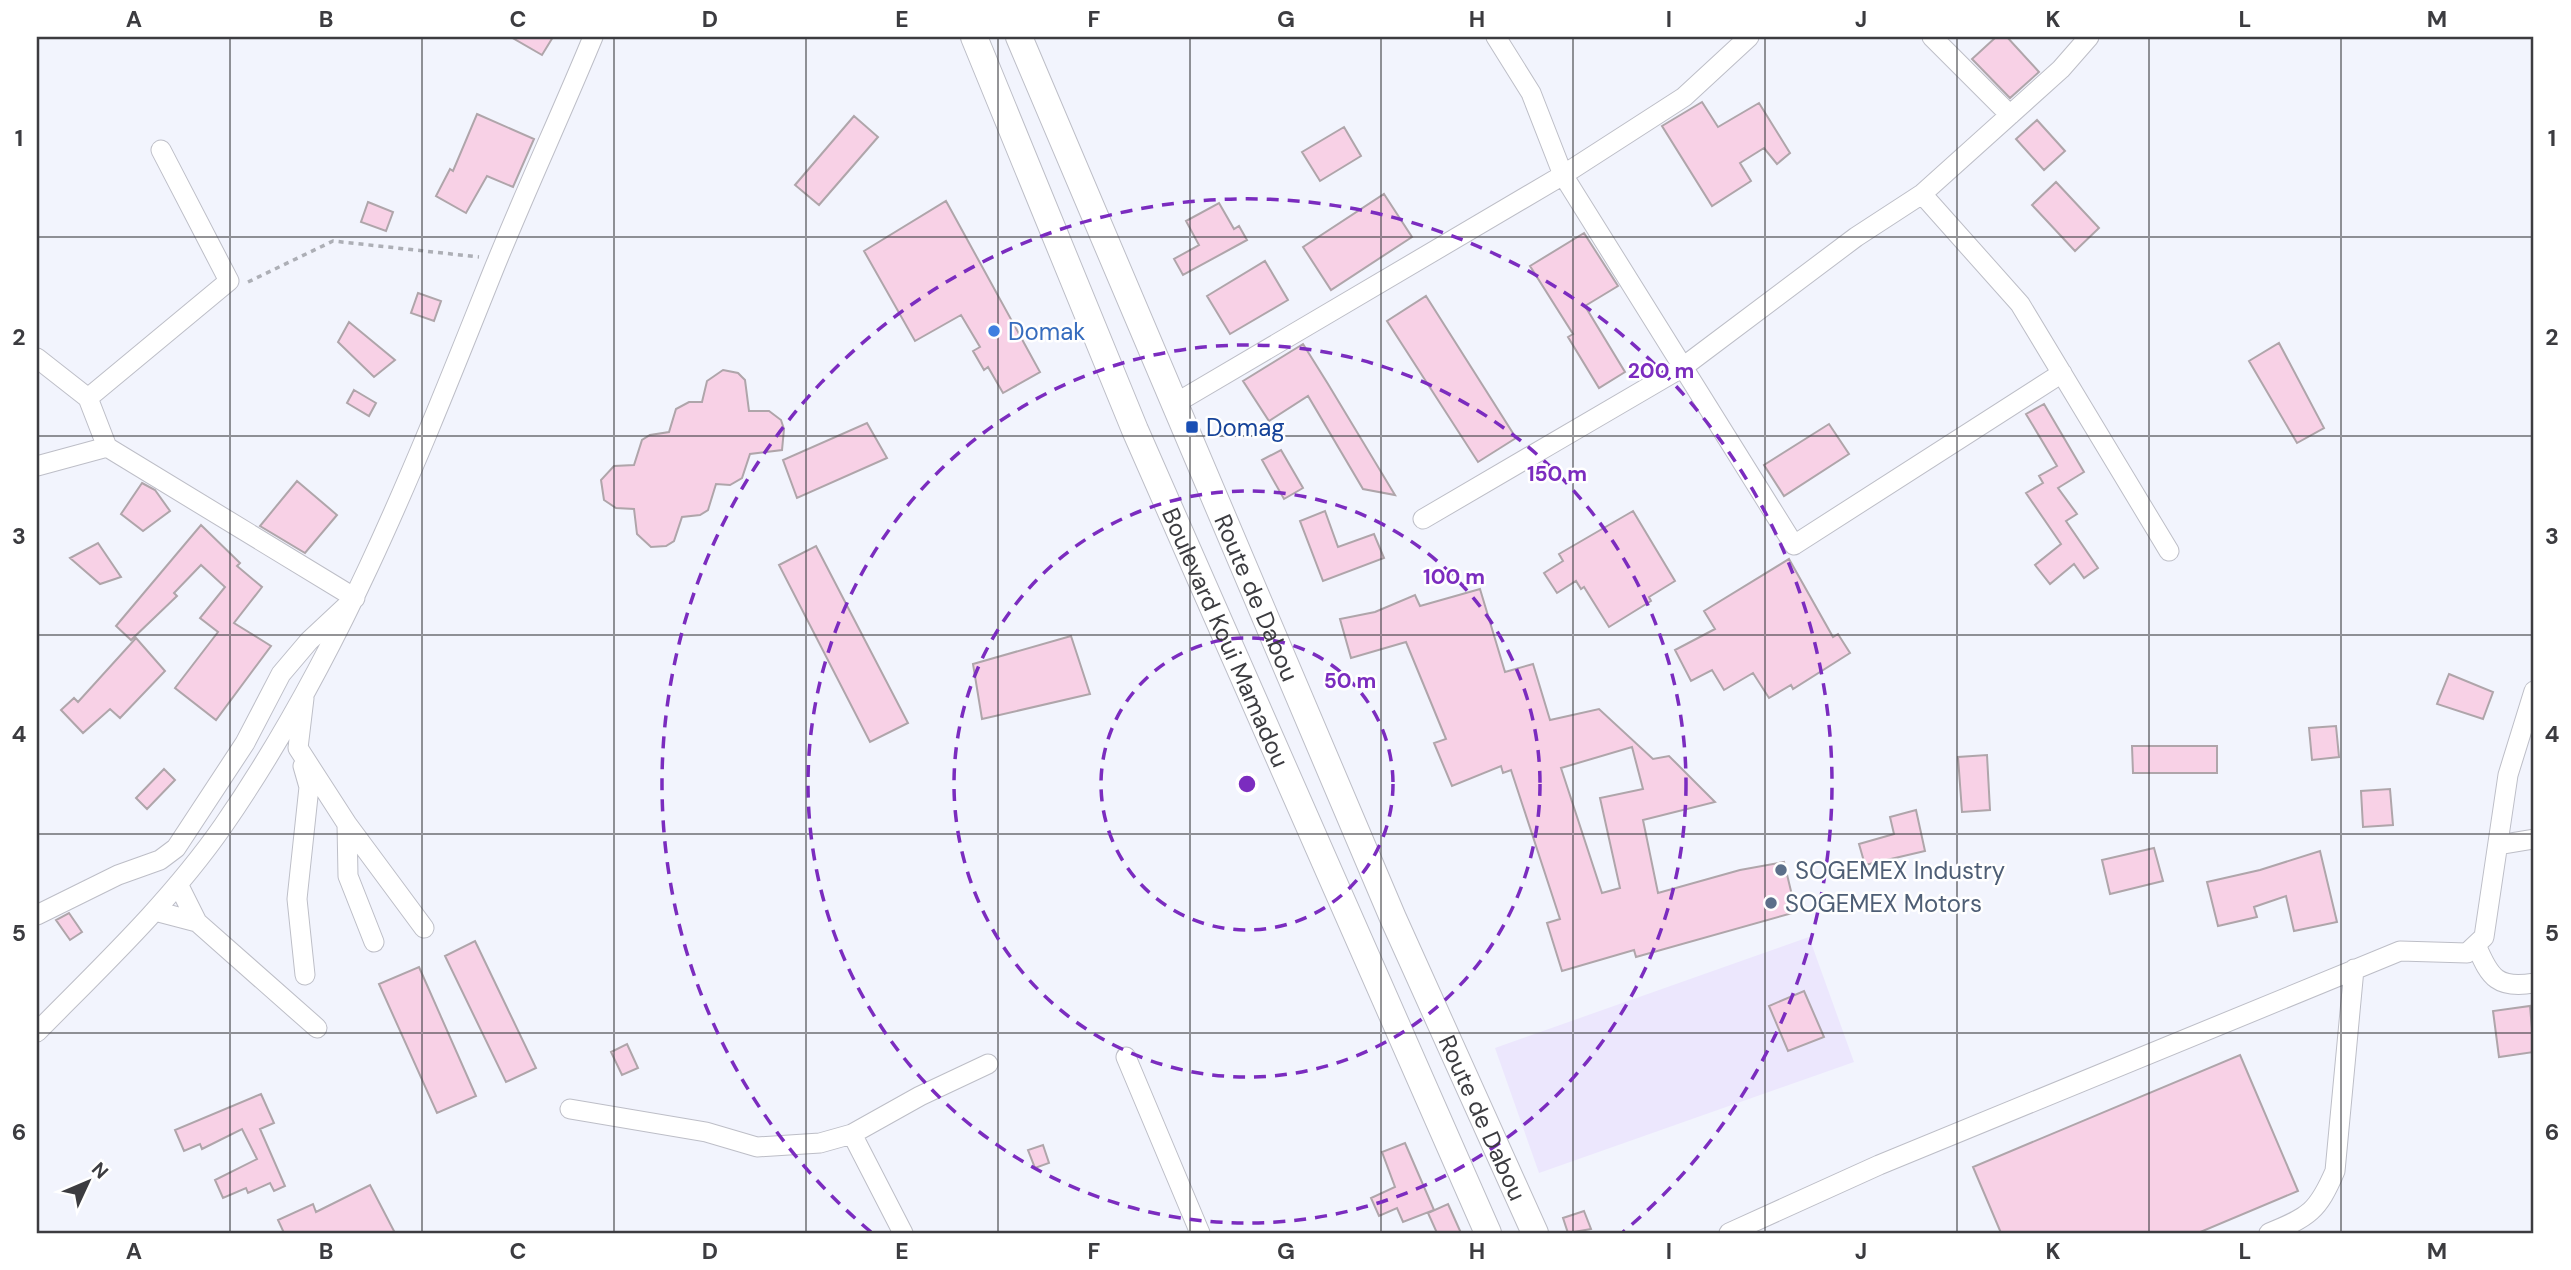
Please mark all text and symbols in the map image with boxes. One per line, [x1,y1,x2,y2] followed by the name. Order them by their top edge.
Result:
[126,4,142,34] text: A
[319,4,333,34] text: B
[510,4,526,34] text: C
[702,4,718,34] text: D
[895,4,909,34] text: E
[1088,4,1101,34] text: F
[1277,4,1295,34] text: G
[1469,4,1485,34] text: H
[1666,4,1672,34] text: I
[1855,4,1867,34] text: J
[2045,4,2061,34] text: K
[2239,4,2251,34] text: L
[2427,4,2447,34] text: M
[15,123,23,153] text: 1
[2548,123,2556,153] text: 1
[1008,316,1085,347] place label: Domak
[12,322,26,352] text: 2
[2545,322,2559,352] text: 2
[986,323,1002,339] marker: Domak
[1628,357,1694,385] text: 200 m
[1206,412,1285,443] place label: Domag
[1184,419,1200,435] marker: Domag
[1527,460,1587,488] text: 150 m
[1156,503,1297,772] street label: Boulevard Koui Mamadou
[1208,509,1306,686] street label: Route de Dabou
[12,521,26,551] text: 3
[2545,521,2559,551] text: 3
[1423,563,1485,591] text: 100 m
[1324,667,1376,695] text: 50 m
[12,719,27,749] text: 4
[2545,719,2560,749] text: 4
[1235,772,1259,796] centre of rings
[1795,855,2005,886] place label: SOGEMEX Industry
[1773,862,1789,878] marker: SOGEMEX Industry
[1785,888,1982,919] place label: SOGEMEX Motors
[1763,895,1779,911] marker: SOGEMEX Motors
[12,918,26,948] text: 5
[2545,918,2559,948] text: 5
[1432,1030,1534,1205] street label: Route de Dabou
[12,1117,26,1147] text: 6
[2545,1117,2559,1147] text: 6
[52,1148,122,1218] north arrow
[86,1157,114,1184] text: N
[126,1236,142,1266] text: A
[319,1236,333,1266] text: B
[510,1236,526,1266] text: C
[702,1236,718,1266] text: D
[895,1236,909,1266] text: E
[1088,1236,1101,1266] text: F
[1277,1236,1295,1266] text: G
[1469,1236,1485,1266] text: H
[1666,1236,1672,1266] text: I
[1855,1236,1867,1266] text: J
[2045,1236,2061,1266] text: K
[2239,1236,2251,1266] text: L
[2427,1236,2447,1266] text: M

